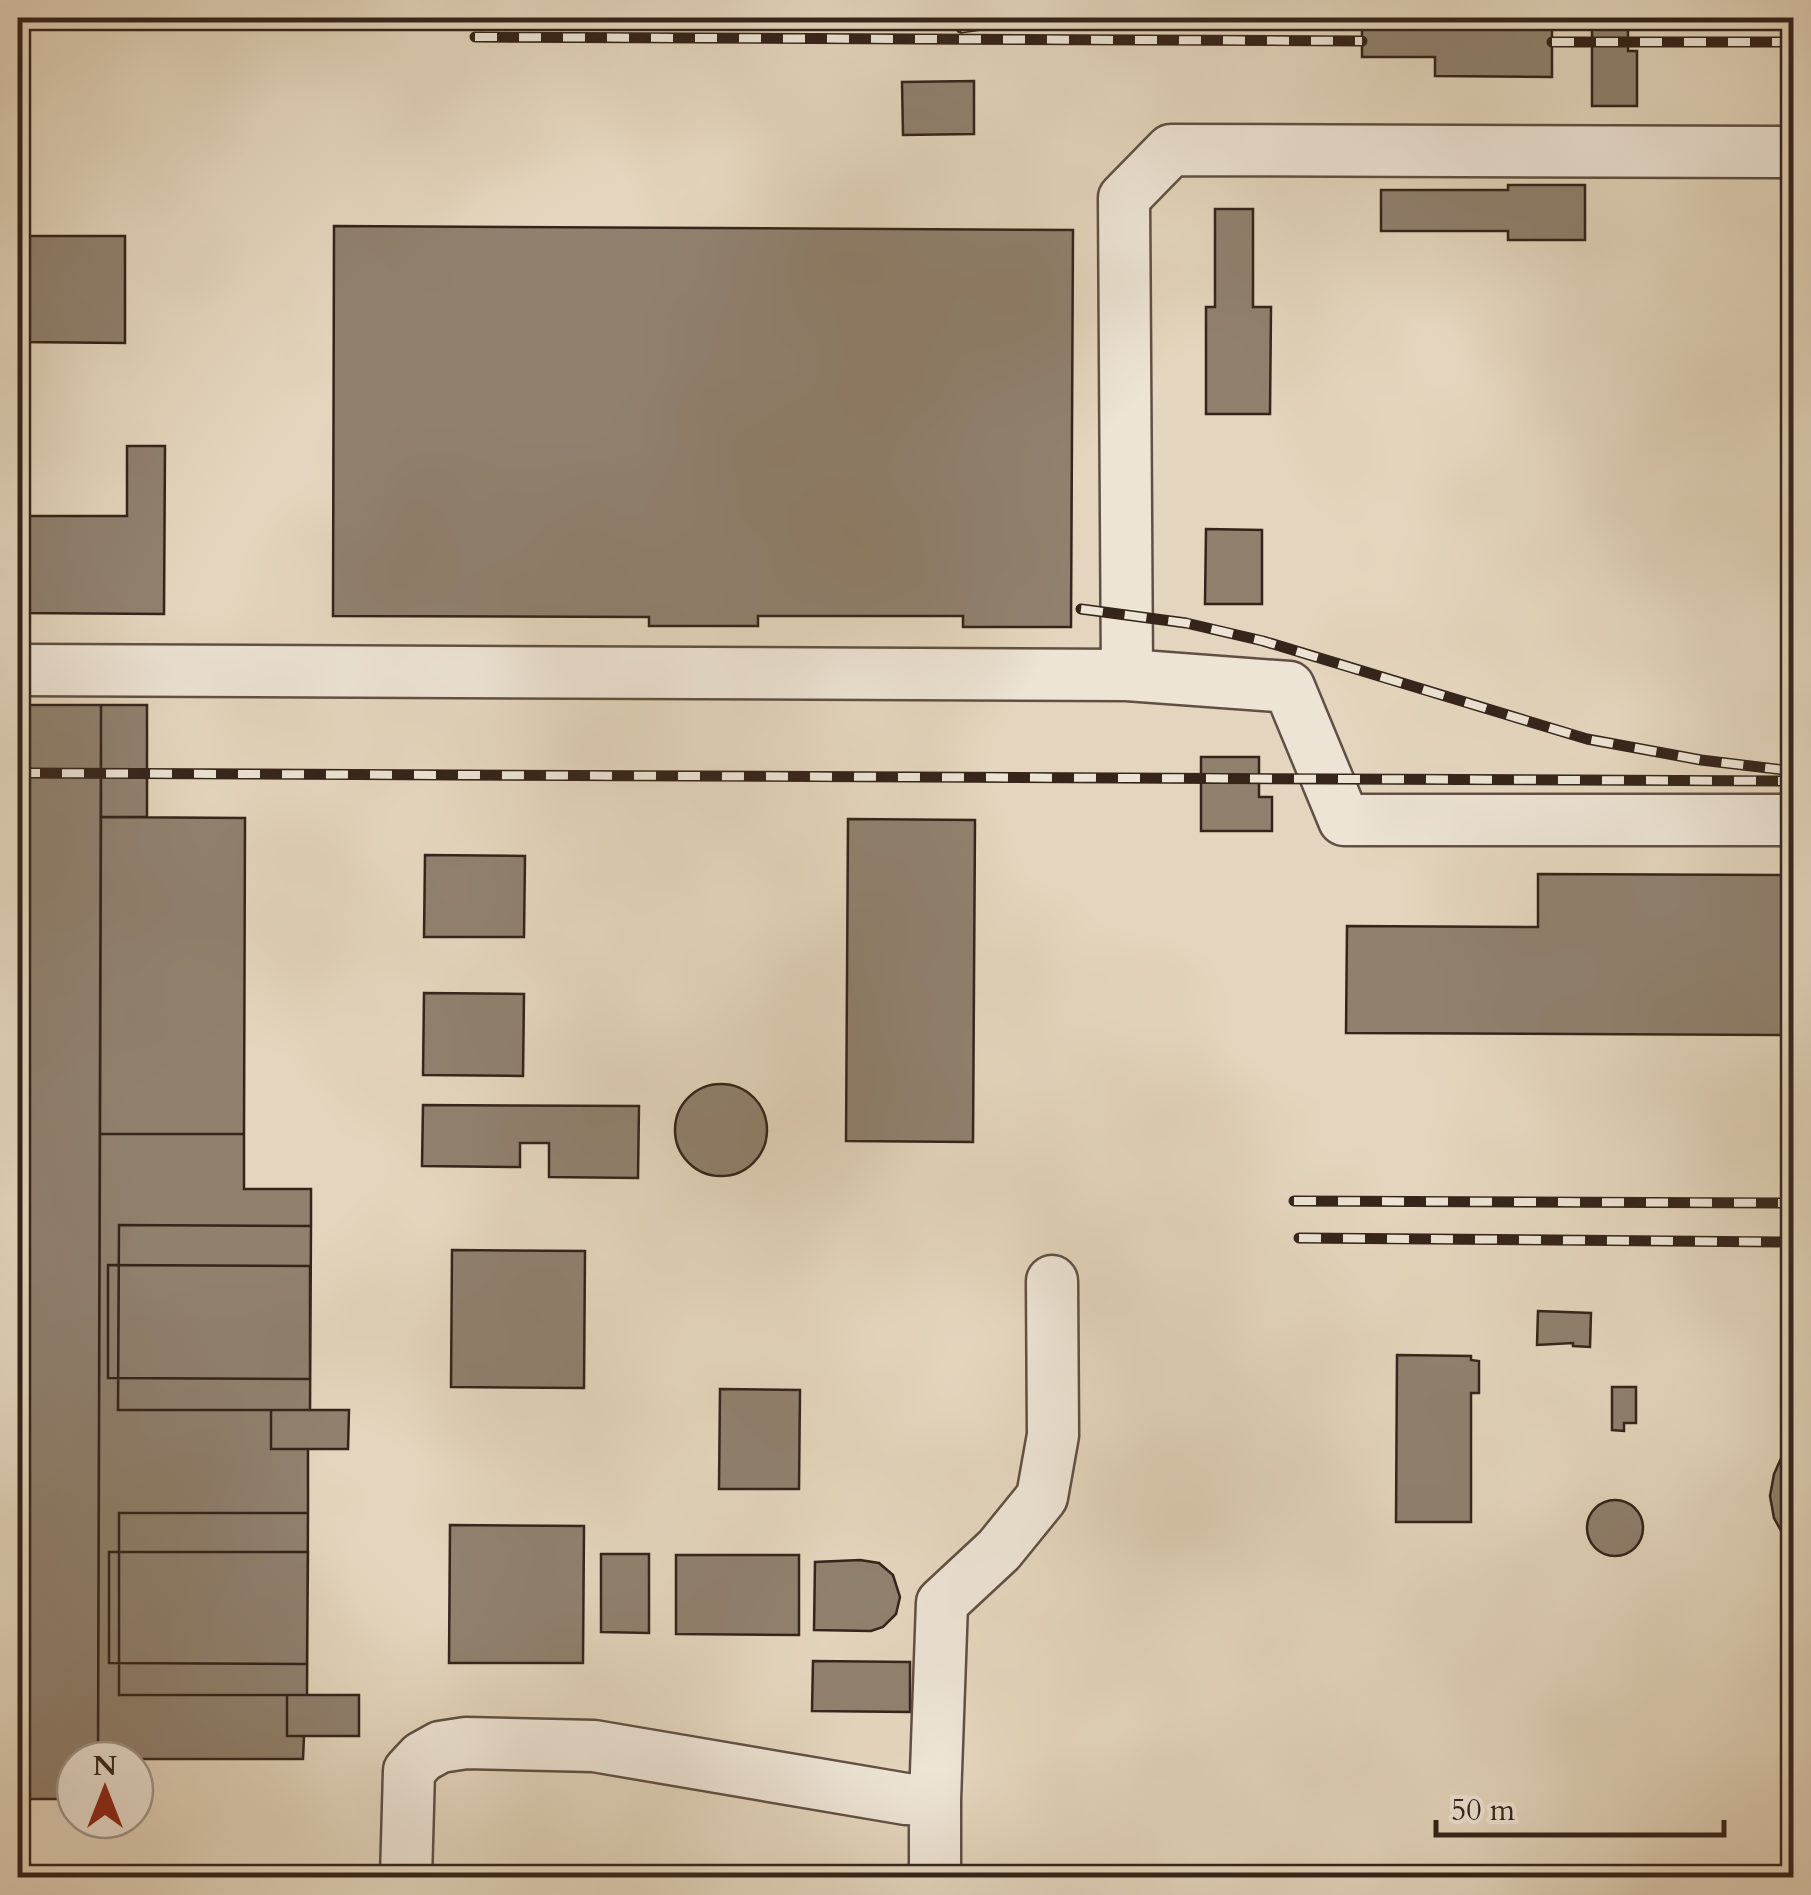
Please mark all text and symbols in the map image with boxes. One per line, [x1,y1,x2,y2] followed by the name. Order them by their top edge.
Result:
[55,1740,155,1840] north arrow
[93,1747,117,1785] text: N
[1436,1775,1724,1837] scale bar
[1451,1790,1516,1831] text: 50 m

